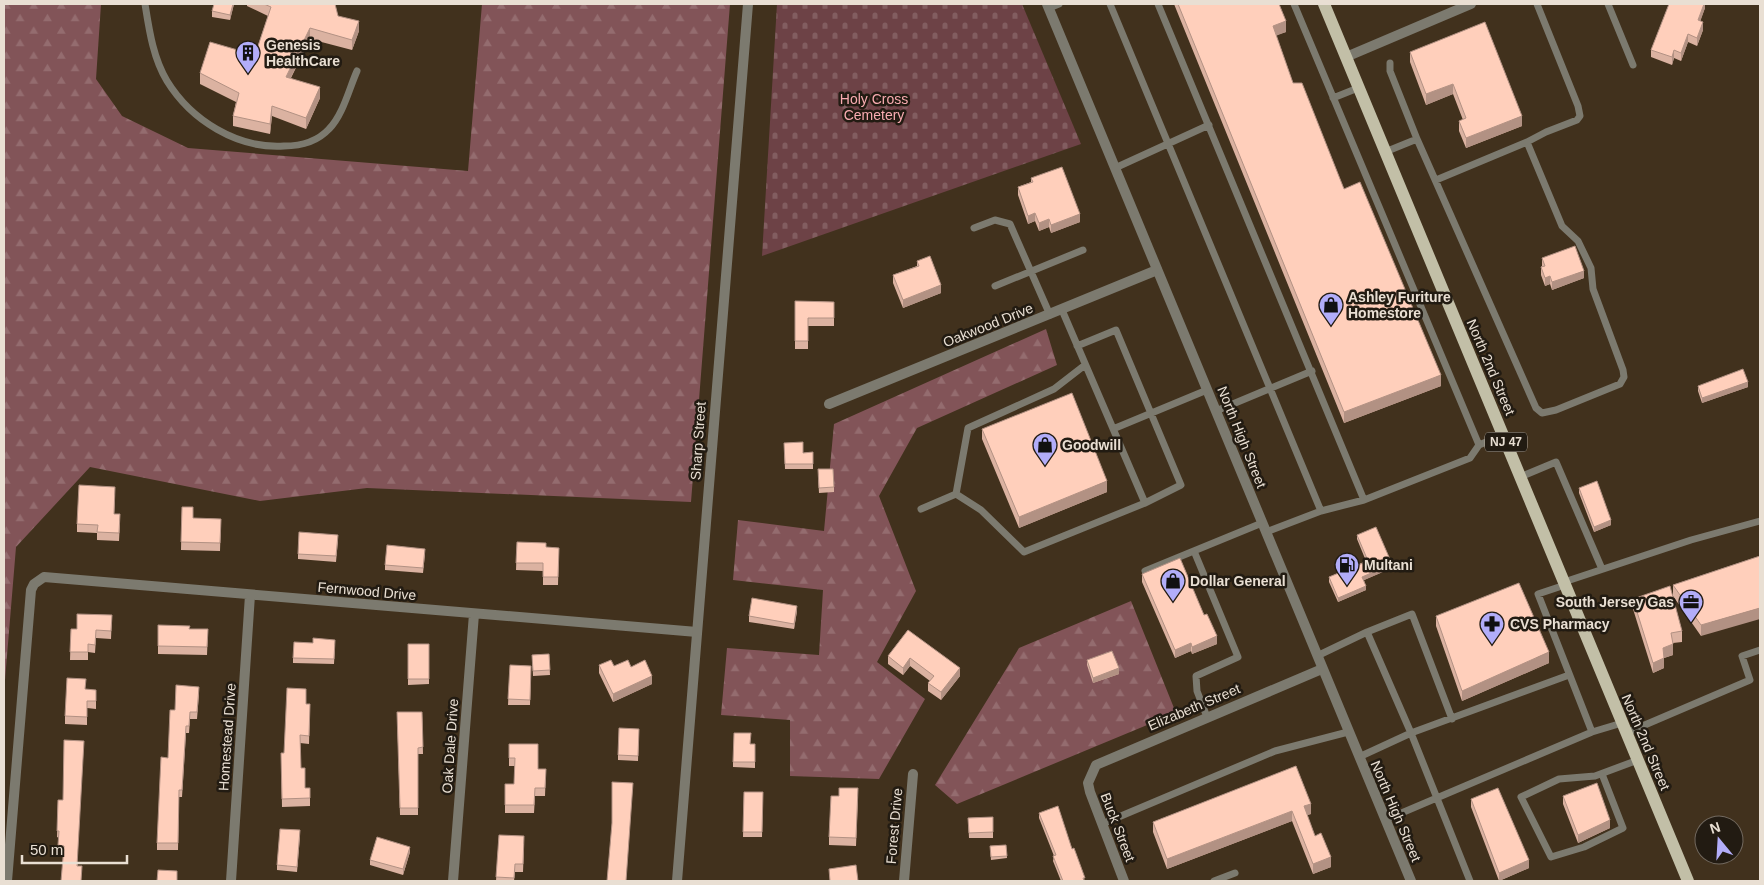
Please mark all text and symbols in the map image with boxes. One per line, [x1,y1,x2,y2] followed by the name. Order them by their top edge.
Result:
[266,37,340,69] place label: Genesis HealthCare
[235,40,261,74] building icon: Genesis HealthCare
[840,91,908,123] park label: Holy Cross Cemetery
[1348,289,1451,321] place label: Ashley Furiture Homestore
[1318,292,1344,326] shop icon: Ashley Furiture Homestore
[941,300,1036,350] street label: Oakwood Drive
[1464,317,1518,418] street label: North 2nd Street
[1214,384,1270,490] street label: North High Street
[687,401,709,481] street label: Sharp Street
[1032,432,1058,466] shop icon: Goodwill
[1485,432,1527,452] road number: NJ 47
[1062,437,1121,453] place label: Goodwill
[1334,552,1360,586] fuel station icon: Multani
[1364,557,1413,573] place label: Multani
[1160,568,1186,602] shop icon: Dollar General
[1190,573,1286,589] place label: Dollar General
[317,579,417,603] street label: Fernwood Drive
[1678,589,1704,623] office icon: South Jersey Gas
[1556,594,1674,610] place label: South Jersey Gas
[1479,611,1505,645] pharmacy icon: CVS Pharmacy
[1510,616,1610,632] place label: CVS Pharmacy
[1145,680,1243,734] street label: Elizabeth Street
[215,682,239,792] street label: Homestead Drive
[1619,692,1673,793] street label: North 2nd Street
[439,698,461,794] street label: Oak Dale Drive
[1368,758,1425,864] street label: North High Street
[883,787,905,865] street label: Forest Drive
[1098,790,1138,864] street label: Buck Street
[1694,815,1744,865] north arrow
[1708,818,1722,837] text: N
[22,832,128,864] scale bar
[30,841,63,858] text: 50 m

